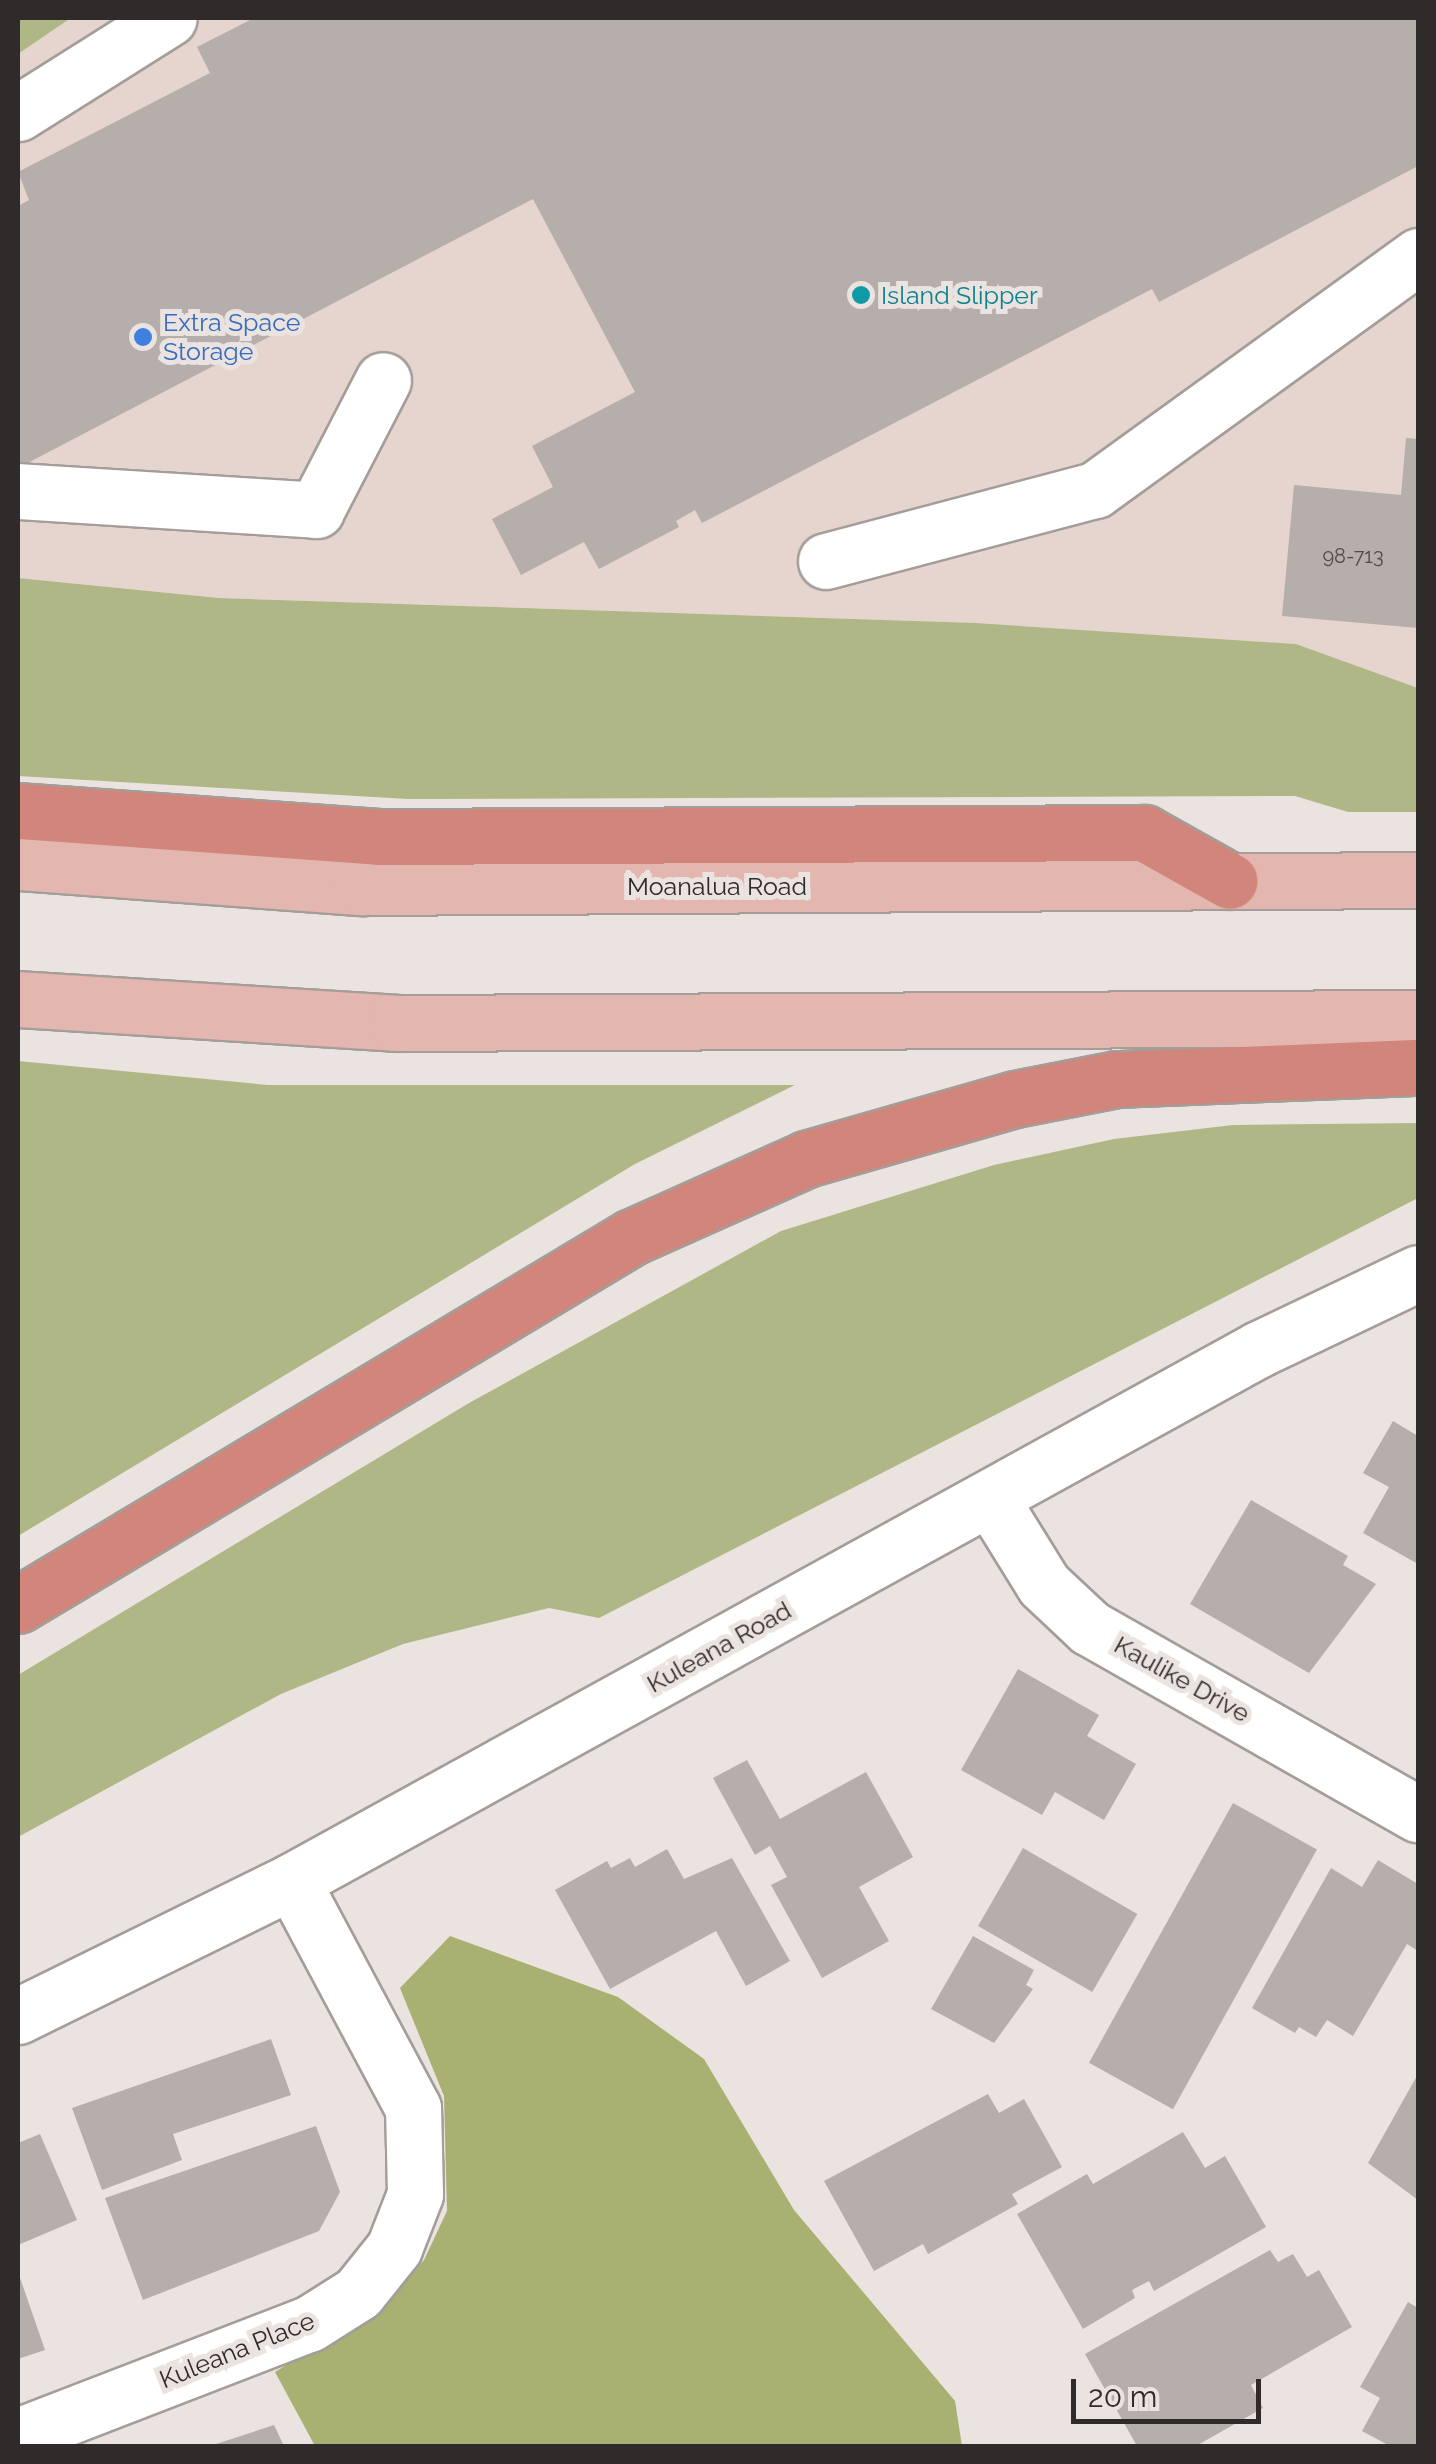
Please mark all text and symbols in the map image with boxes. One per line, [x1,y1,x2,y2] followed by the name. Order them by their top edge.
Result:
[881,280,1038,310] place label: Island Slipper
[850,284,872,306] marker: Island Slipper
[163,308,300,367] place label: Extra Space Storage
[132,326,154,348] marker: Extra Space Storage
[1322,544,1384,568] house number: 98-713
[627,871,807,901] street label: Moanalua Road
[642,1595,796,1699] street label: Kuleana Road
[1109,1630,1255,1728] street label: Kaulike Drive
[155,2305,319,2395] street label: Kuleana Place
[1076,2359,1266,2421] scale bar
[1088,2379,1157,2414] text: 20 m

